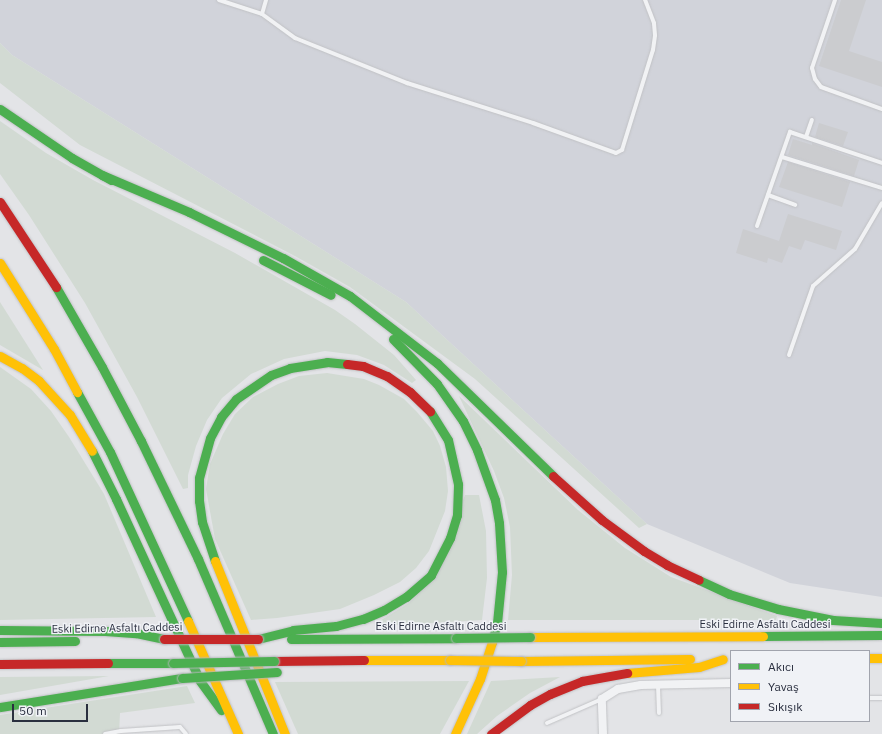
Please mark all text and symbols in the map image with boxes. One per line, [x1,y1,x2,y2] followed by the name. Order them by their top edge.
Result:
[700,617,830,631] street label: Eski Edirne Asfaltı Caddesi
[376,619,506,633] street label: Eski Edirne Asfaltı Caddesi
[51,620,183,636] street label: Eski Edirne Asfaltı Caddesi
[730,650,870,722] legend
[768,659,794,674] text: Akıcı
[768,679,799,694] text: Yavaş
[14,696,90,722] scale bar
[768,699,802,714] text: Sıkışık
[19,703,47,718] text: 50 m

